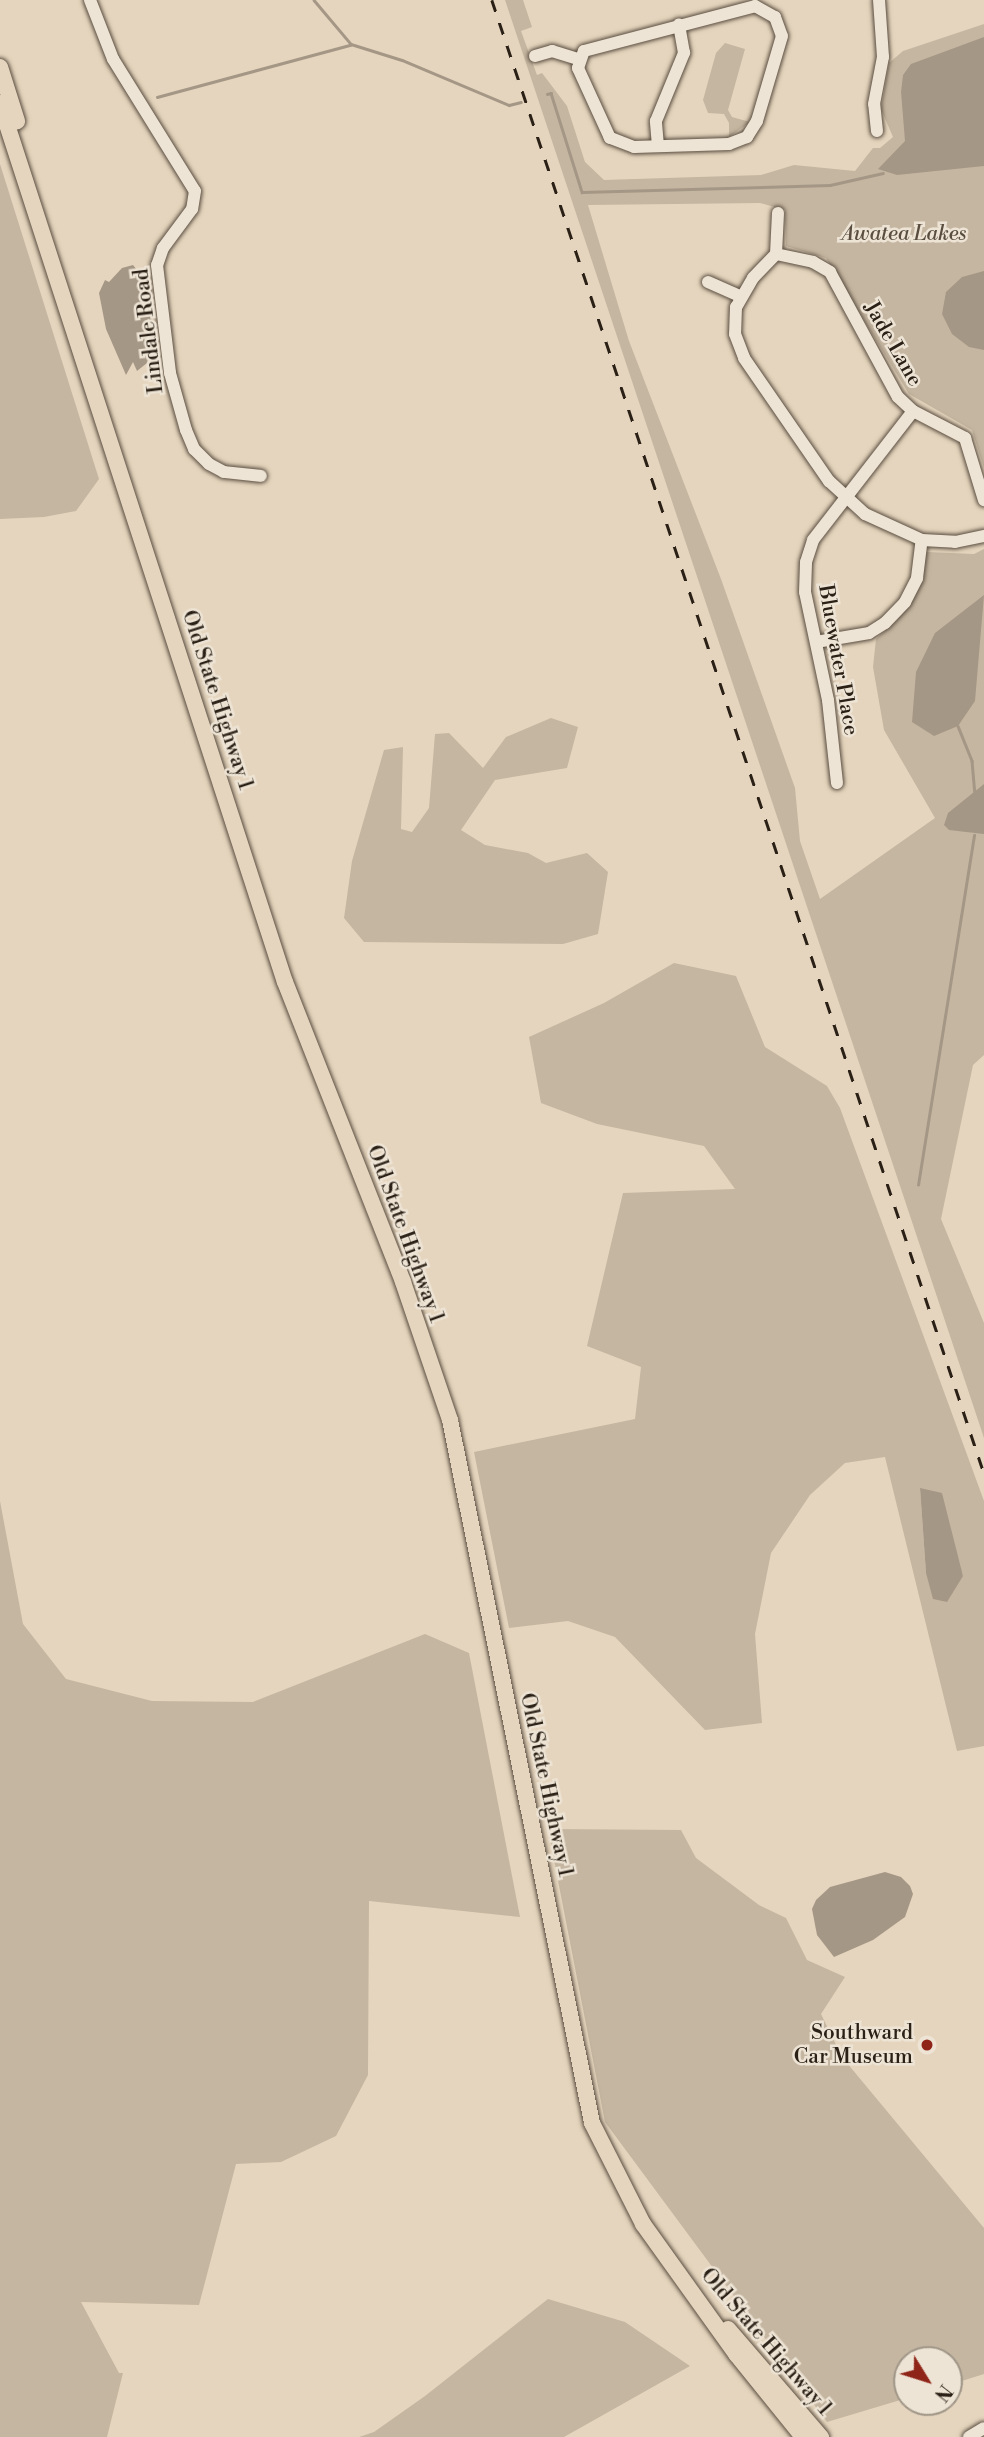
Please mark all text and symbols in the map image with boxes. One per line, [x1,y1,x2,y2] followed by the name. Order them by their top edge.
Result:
[842,221,966,247] park label: Awatea Lakes
[129,267,169,395] street label: Lindale Road
[859,297,927,391] street label: Jade Lane
[812,583,864,737] street label: Bluewater Place
[176,607,258,793] street label: Old State Highway 1
[361,1142,449,1326] street label: Old State Highway 1
[514,1691,578,1879] street label: Old State Highway 1
[794,2020,913,2070] place label: Southward Car Museum
[919,2037,935,2053] marker: Southward Car Museum
[695,2263,837,2421] street label: Old State Highway 1
[893,2346,963,2416] north arrow
[929,2379,957,2406] text: N

